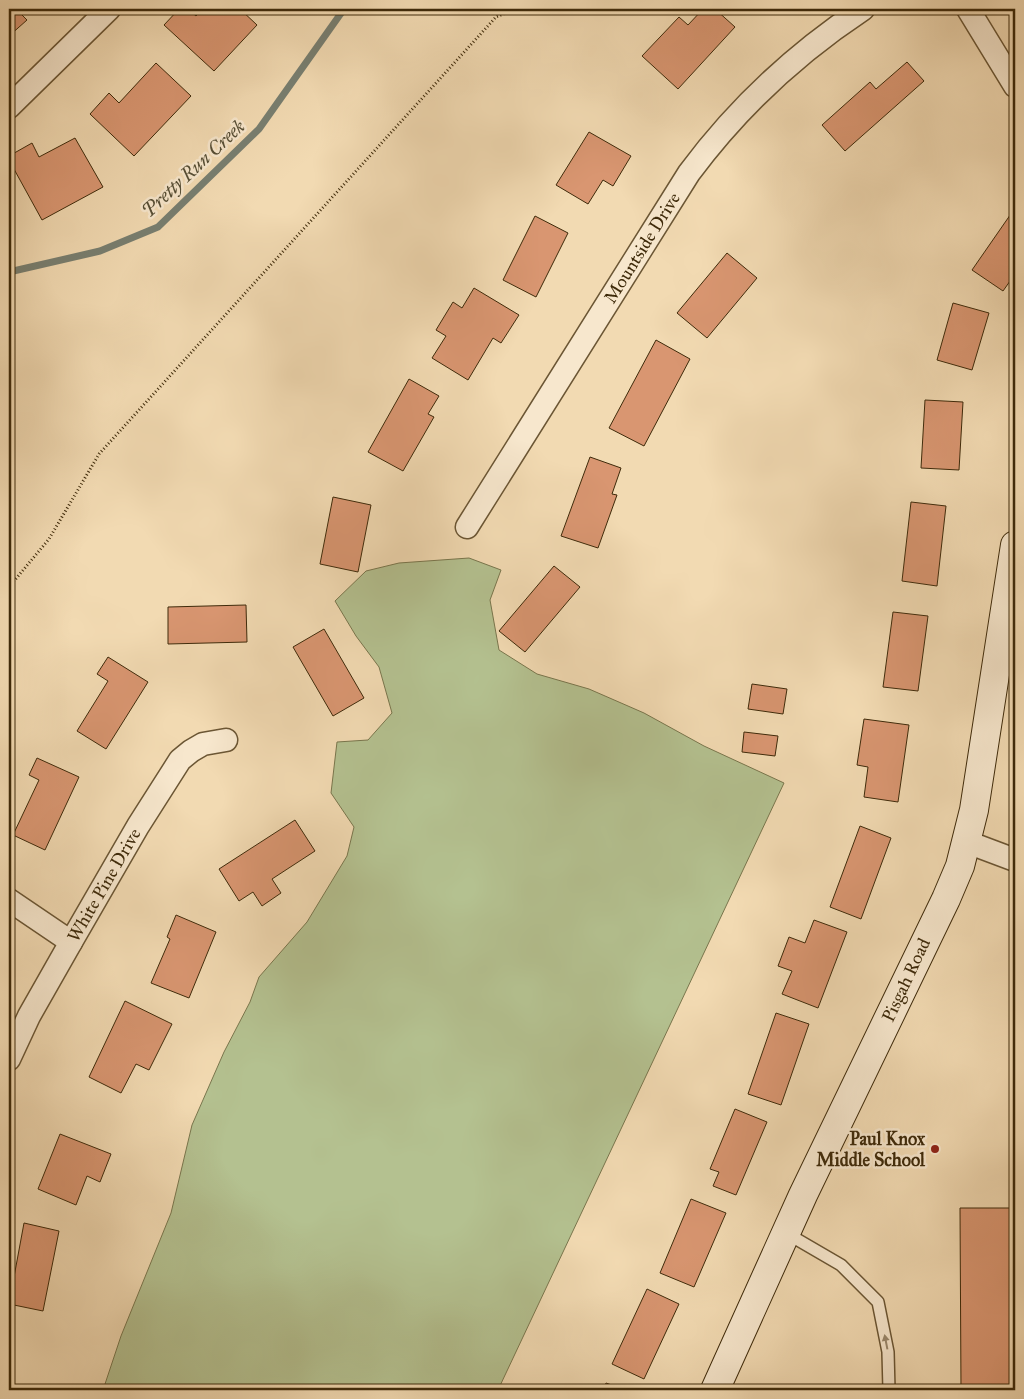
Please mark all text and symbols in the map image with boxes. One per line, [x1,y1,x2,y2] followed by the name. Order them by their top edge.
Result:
[137,114,250,222] water label: Pretty Run Creek
[599,188,685,308] street label: Mountside Drive
[63,824,145,946] street label: White Pine Drive
[877,935,936,1026] street label: Pisgah Road
[816,1128,926,1171] place label: Paul Knox Middle School
[929,1143,941,1155] marker: Paul Knox Middle School
[881,1333,889,1349] one-way arrow

